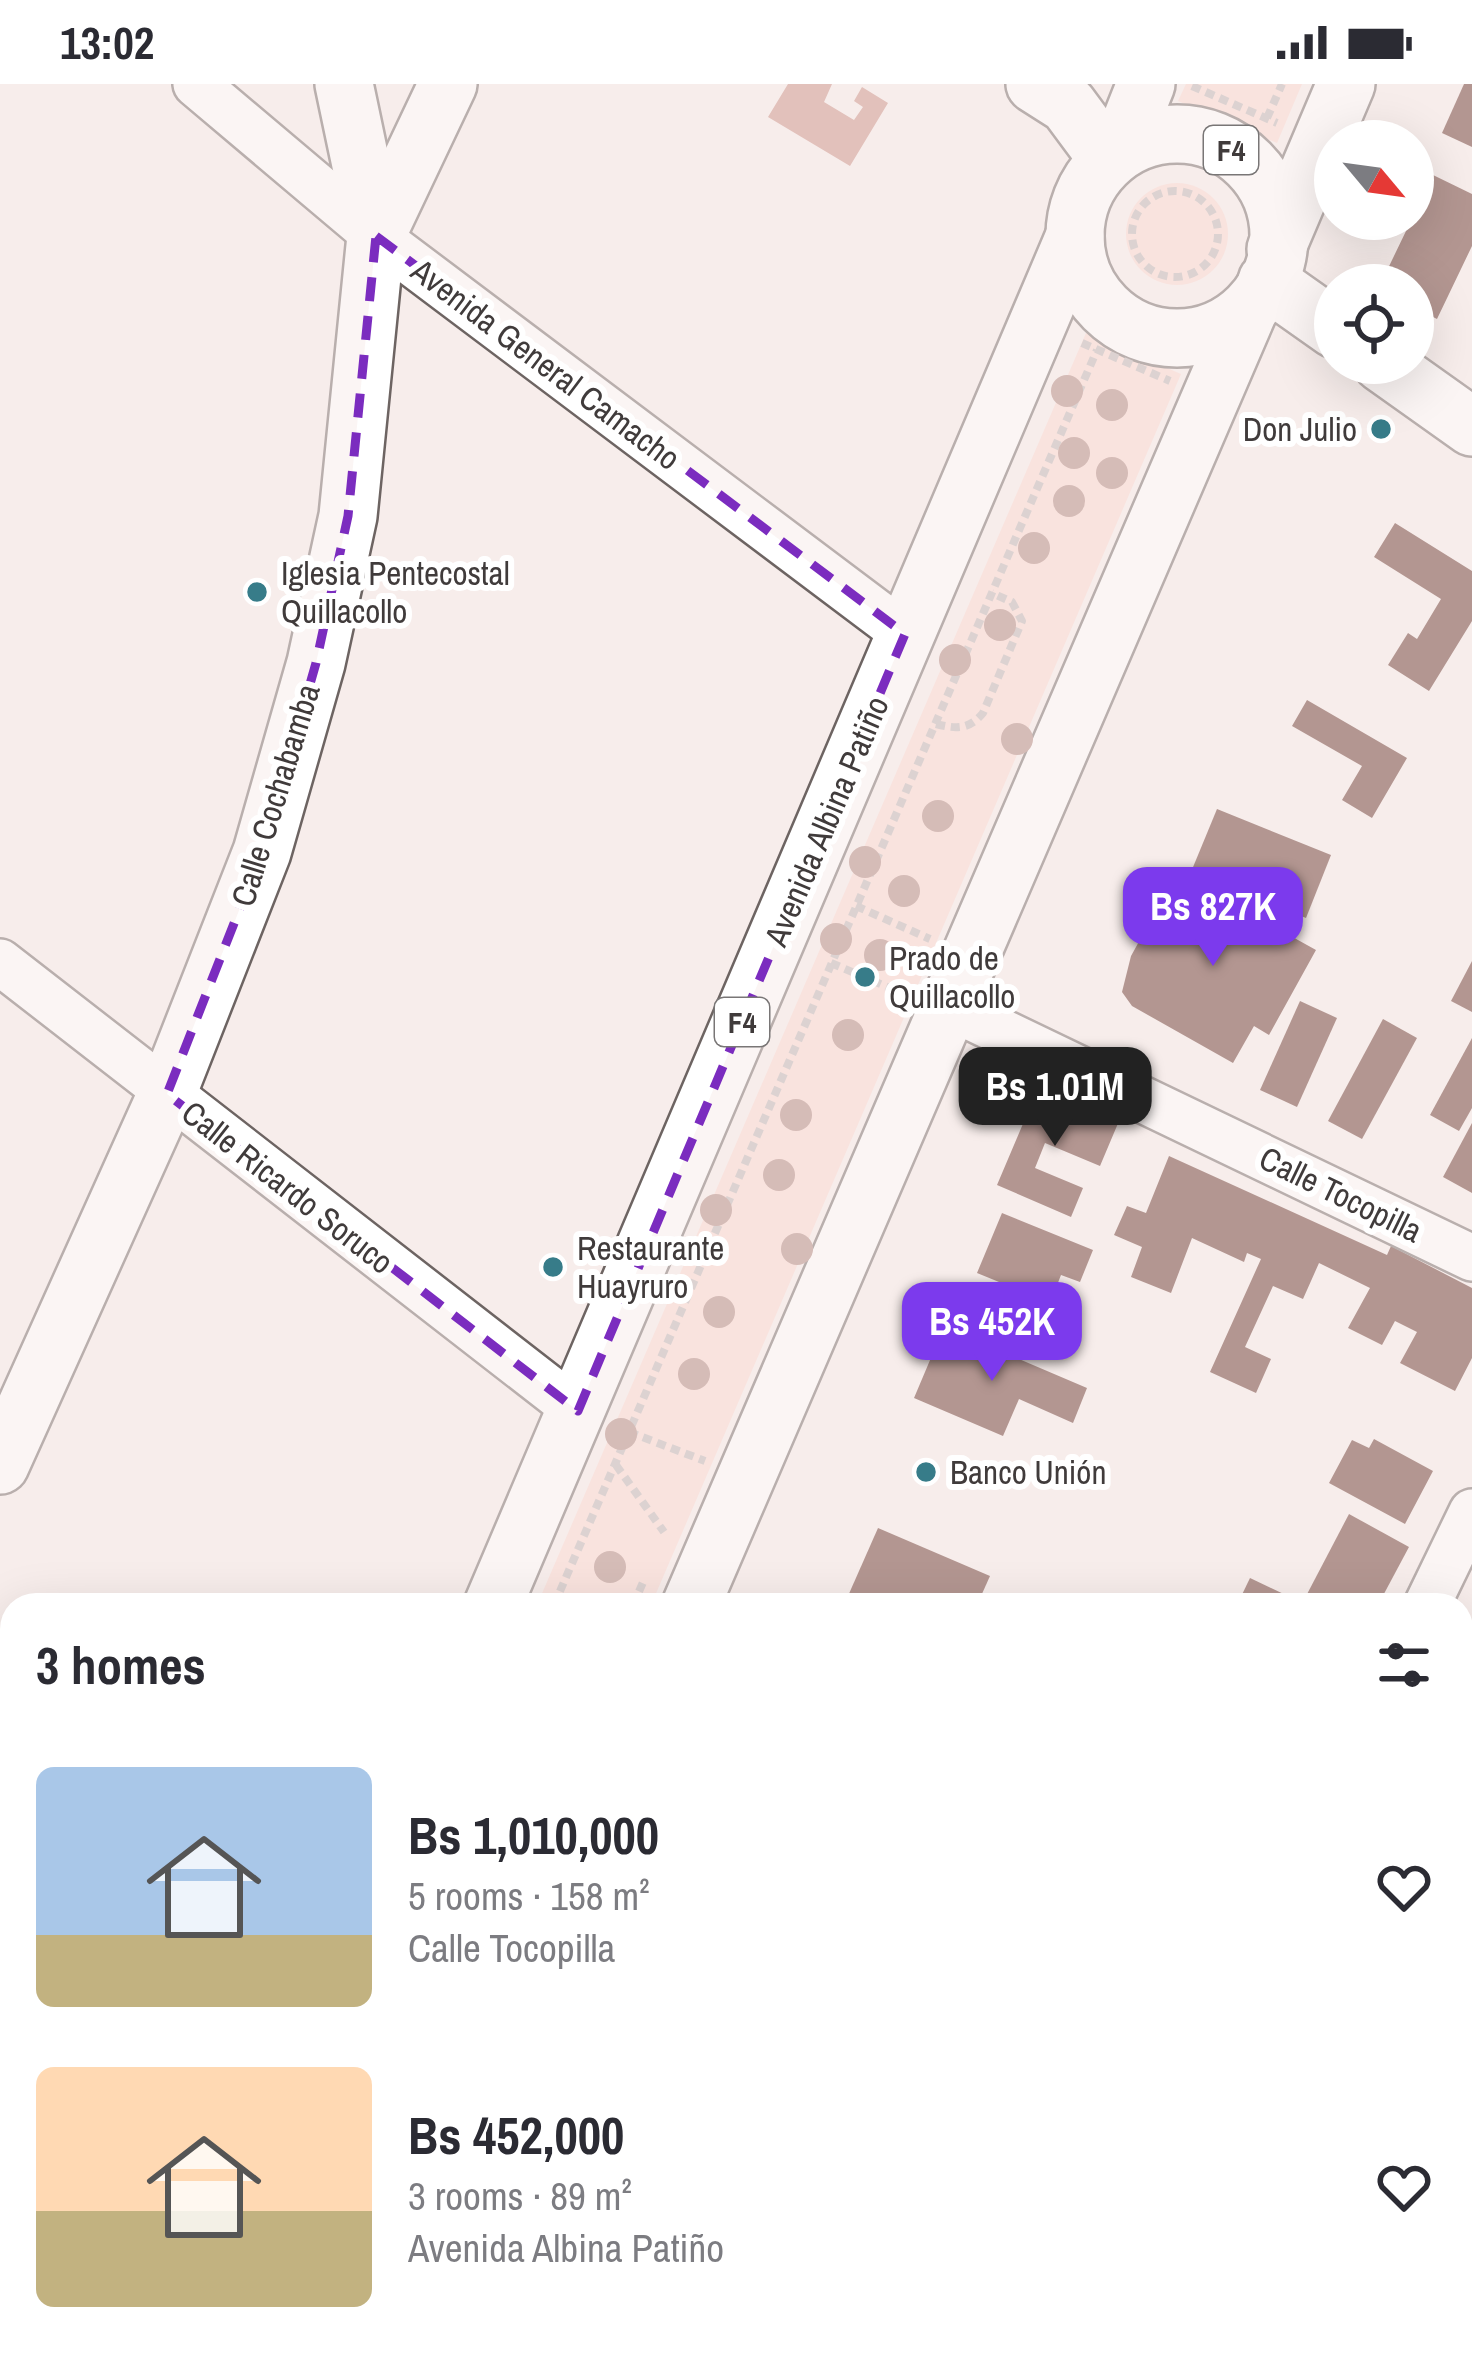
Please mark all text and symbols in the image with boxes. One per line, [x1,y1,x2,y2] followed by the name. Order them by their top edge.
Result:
[60,12,154,73] text: 13:02
[1314,120,1434,240] north arrow
[1314,120,1434,384] map controls
[1204,126,1258,174] road number: F4
[402,248,689,480] street label: Avenida General Camacho
[1314,264,1434,384] button: locate
[1243,407,1357,451] place label: Don Julio
[1368,416,1394,442] marker: Don Julio
[281,551,510,633] place label: Iglesia Pentecostal Quillacollo
[244,579,270,605] marker: Iglesia Pentecostal Quillacollo
[220,679,330,911] street label: Calle Cochabamba
[753,689,898,954] street label: Avenida Albina Patiño
[1102,867,1324,969] pin: Bs 827K
[1150,880,1276,932] text: Bs 827K
[889,936,1015,1018] place label: Prado de Quillacollo
[852,964,878,990] marker: Prado de Quillacollo
[715,998,769,1046] road number: F4
[931,1047,1179,1149] pin: Bs 1.01M
[986,1060,1124,1112] text: Bs 1.01M
[173,1090,403,1284] street label: Calle Ricardo Soruco
[1252,1136,1430,1252] street label: Calle Tocopilla
[577,1226,724,1308] place label: Restaurante Huayruro
[540,1254,566,1280] marker: Restaurante Huayruro
[881,1282,1103,1384] pin: Bs 452K
[929,1295,1055,1347] text: Bs 452K
[950,1450,1106,1494] place label: Banco Unión
[913,1459,939,1485] marker: Banco Unión
[36,1631,206,1700] text: 3 homes
[1371,1632,1437,1698] icon: filters
[408,1801,659,1870] text: Bs 1,010,000
[132,1815,276,1959] icon: home
[1371,1854,1437,1920] icon: heart
[408,1870,650,1922] text: 5 rooms · 158 m²
[408,1922,615,1974] text: Calle Tocopilla
[408,2101,624,2170] text: Bs 452,000
[132,2115,276,2259] icon: home
[1371,2154,1437,2220] icon: heart
[408,2170,632,2222] text: 3 rooms · 89 m²
[408,2222,724,2274] text: Avenida Albina Patiño

